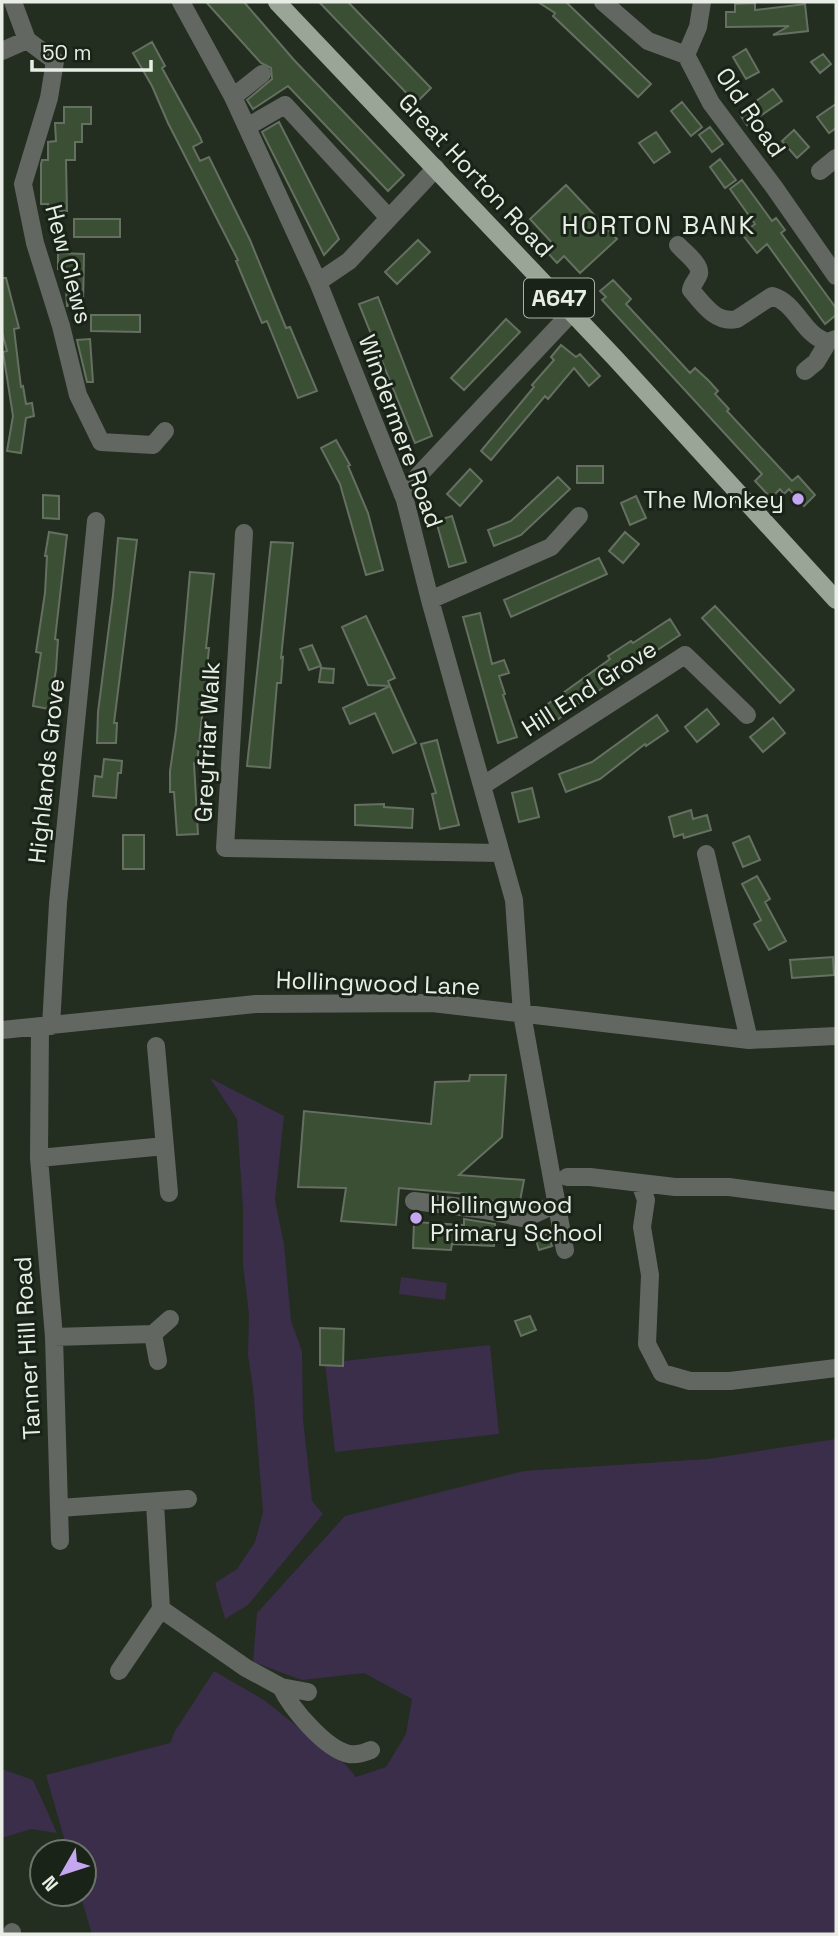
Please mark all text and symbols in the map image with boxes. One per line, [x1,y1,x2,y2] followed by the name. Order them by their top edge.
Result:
[32,28,150,72] scale bar
[42,39,92,66] text: 50 m
[709,61,793,163] street label: Old Road
[392,86,560,264] street label: Great Horton Road
[38,201,100,327] street label: Hew Clews
[562,208,756,242] district label: HORTON BANK
[524,278,594,318] road number: A647
[352,330,450,532] street label: Windermere Road
[643,484,784,515] place label: The Monkey
[790,491,806,507] marker: The Monkey
[516,633,662,743] street label: Hill End Grove
[187,661,227,823] street label: Greyfriar Walk
[21,677,71,865] street label: Highlands Grove
[275,964,481,1002] street label: Hollingwood Lane
[430,1189,603,1248] place label: Hollingwood Primary School
[408,1210,424,1226] marker: Hollingwood Primary School
[7,1256,47,1440] street label: Tanner Hill Road
[28,1838,98,1908] north arrow
[36,1871,64,1896] text: N

